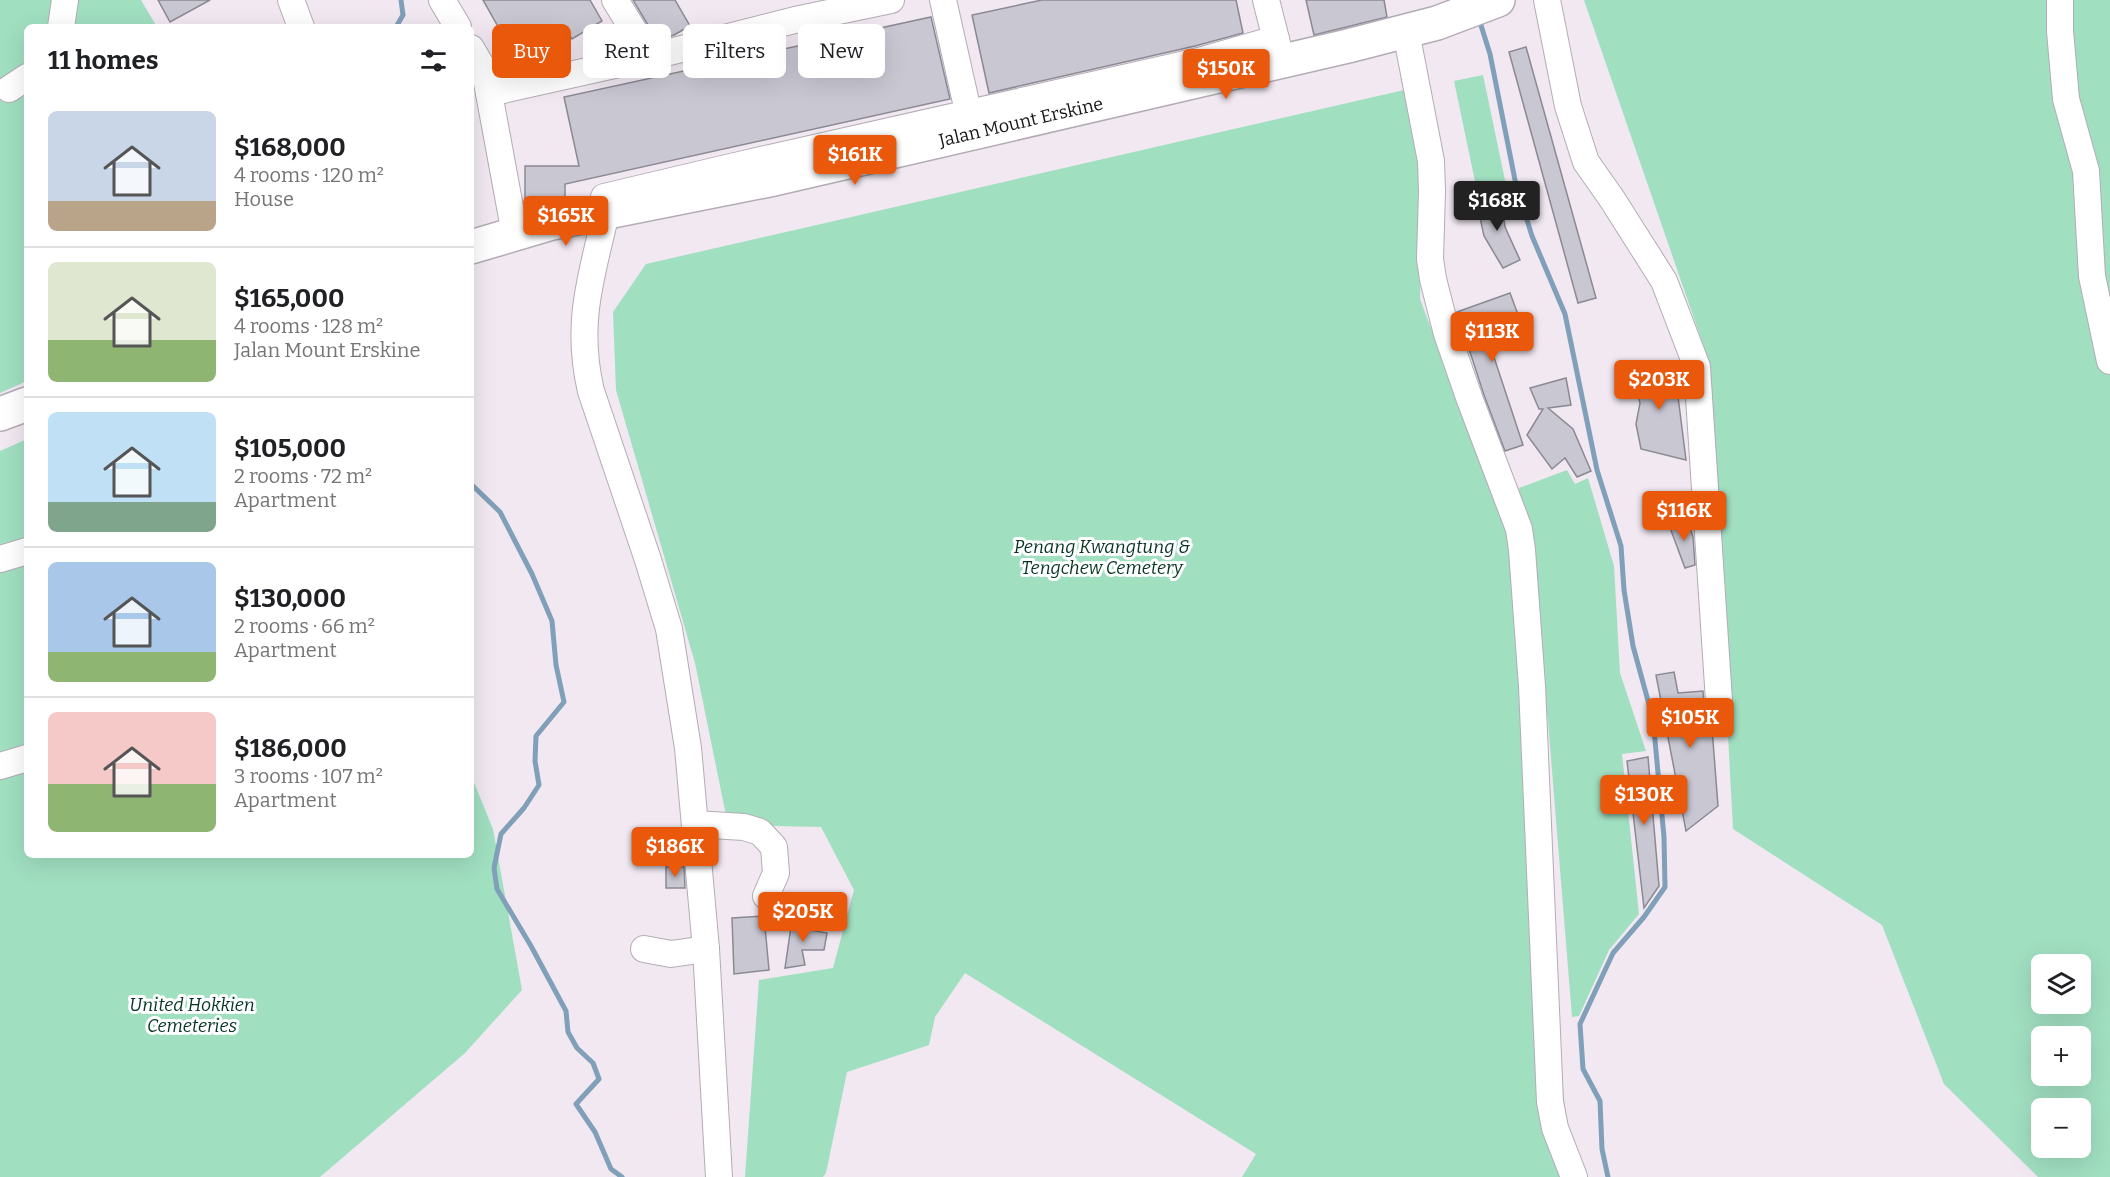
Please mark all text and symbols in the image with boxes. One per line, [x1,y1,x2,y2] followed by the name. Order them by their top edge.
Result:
[492,24,571,78] chip: Buy
[583,24,671,78] chip: Rent
[683,24,786,78] chip: Filters
[798,24,885,78] chip: New
[417,44,450,77] icon: filters
[48,45,159,76] text: 11 homes
[1184,49,1268,100] pin: $150K
[1197,56,1255,80] text: $150K
[936,92,1105,152] street label: Jalan Mount Erskine
[234,132,346,163] text: $168,000
[96,135,168,207] icon: home
[813,135,897,186] pin: $161K
[827,142,883,166] text: $161K
[234,163,384,187] text: 4 rooms · 120 m²
[1455,181,1539,232] pin: $168K
[234,187,294,211] text: House
[1468,188,1526,212] text: $168K
[524,196,608,247] pin: $165K
[537,203,595,227] text: $165K
[234,283,344,314] text: $165,000
[96,286,168,358] icon: home
[1450,312,1534,363] pin: $113K
[234,314,383,338] text: 4 rooms · 128 m²
[1465,319,1519,343] text: $113K
[234,338,420,362] text: Jalan Mount Erskine
[1617,360,1701,411] pin: $203K
[1628,367,1690,391] text: $203K
[234,433,346,464] text: $105,000
[96,436,168,508] icon: home
[234,464,372,488] text: 2 rooms · 72 m²
[234,488,337,512] text: Apartment
[1642,491,1726,542] pin: $116K
[1656,498,1712,522] text: $116K
[1014,536,1190,579] park label: Penang Kwangtung & Tengchew Cemetery
[234,583,346,614] text: $130,000
[96,586,168,658] icon: home
[234,614,375,638] text: 2 rooms · 66 m²
[234,638,337,662] text: Apartment
[1648,698,1732,749] pin: $105K
[1661,705,1719,729] text: $105K
[234,733,347,764] text: $186,000
[96,736,168,808] icon: home
[234,764,383,788] text: 3 rooms · 107 m²
[1602,775,1686,826] pin: $130K
[1614,782,1674,806] text: $130K
[234,788,337,812] text: Apartment
[633,827,717,878] pin: $186K
[646,834,704,858] text: $186K
[761,892,845,943] pin: $205K
[772,899,834,923] text: $205K
[2031,954,2091,1158] map controls
[2031,954,2091,1014] button: layers
[129,994,255,1037] park label: United Hokkien Cemeteries
[2031,1026,2091,1086] button: +
[2031,1098,2091,1158] button: −

